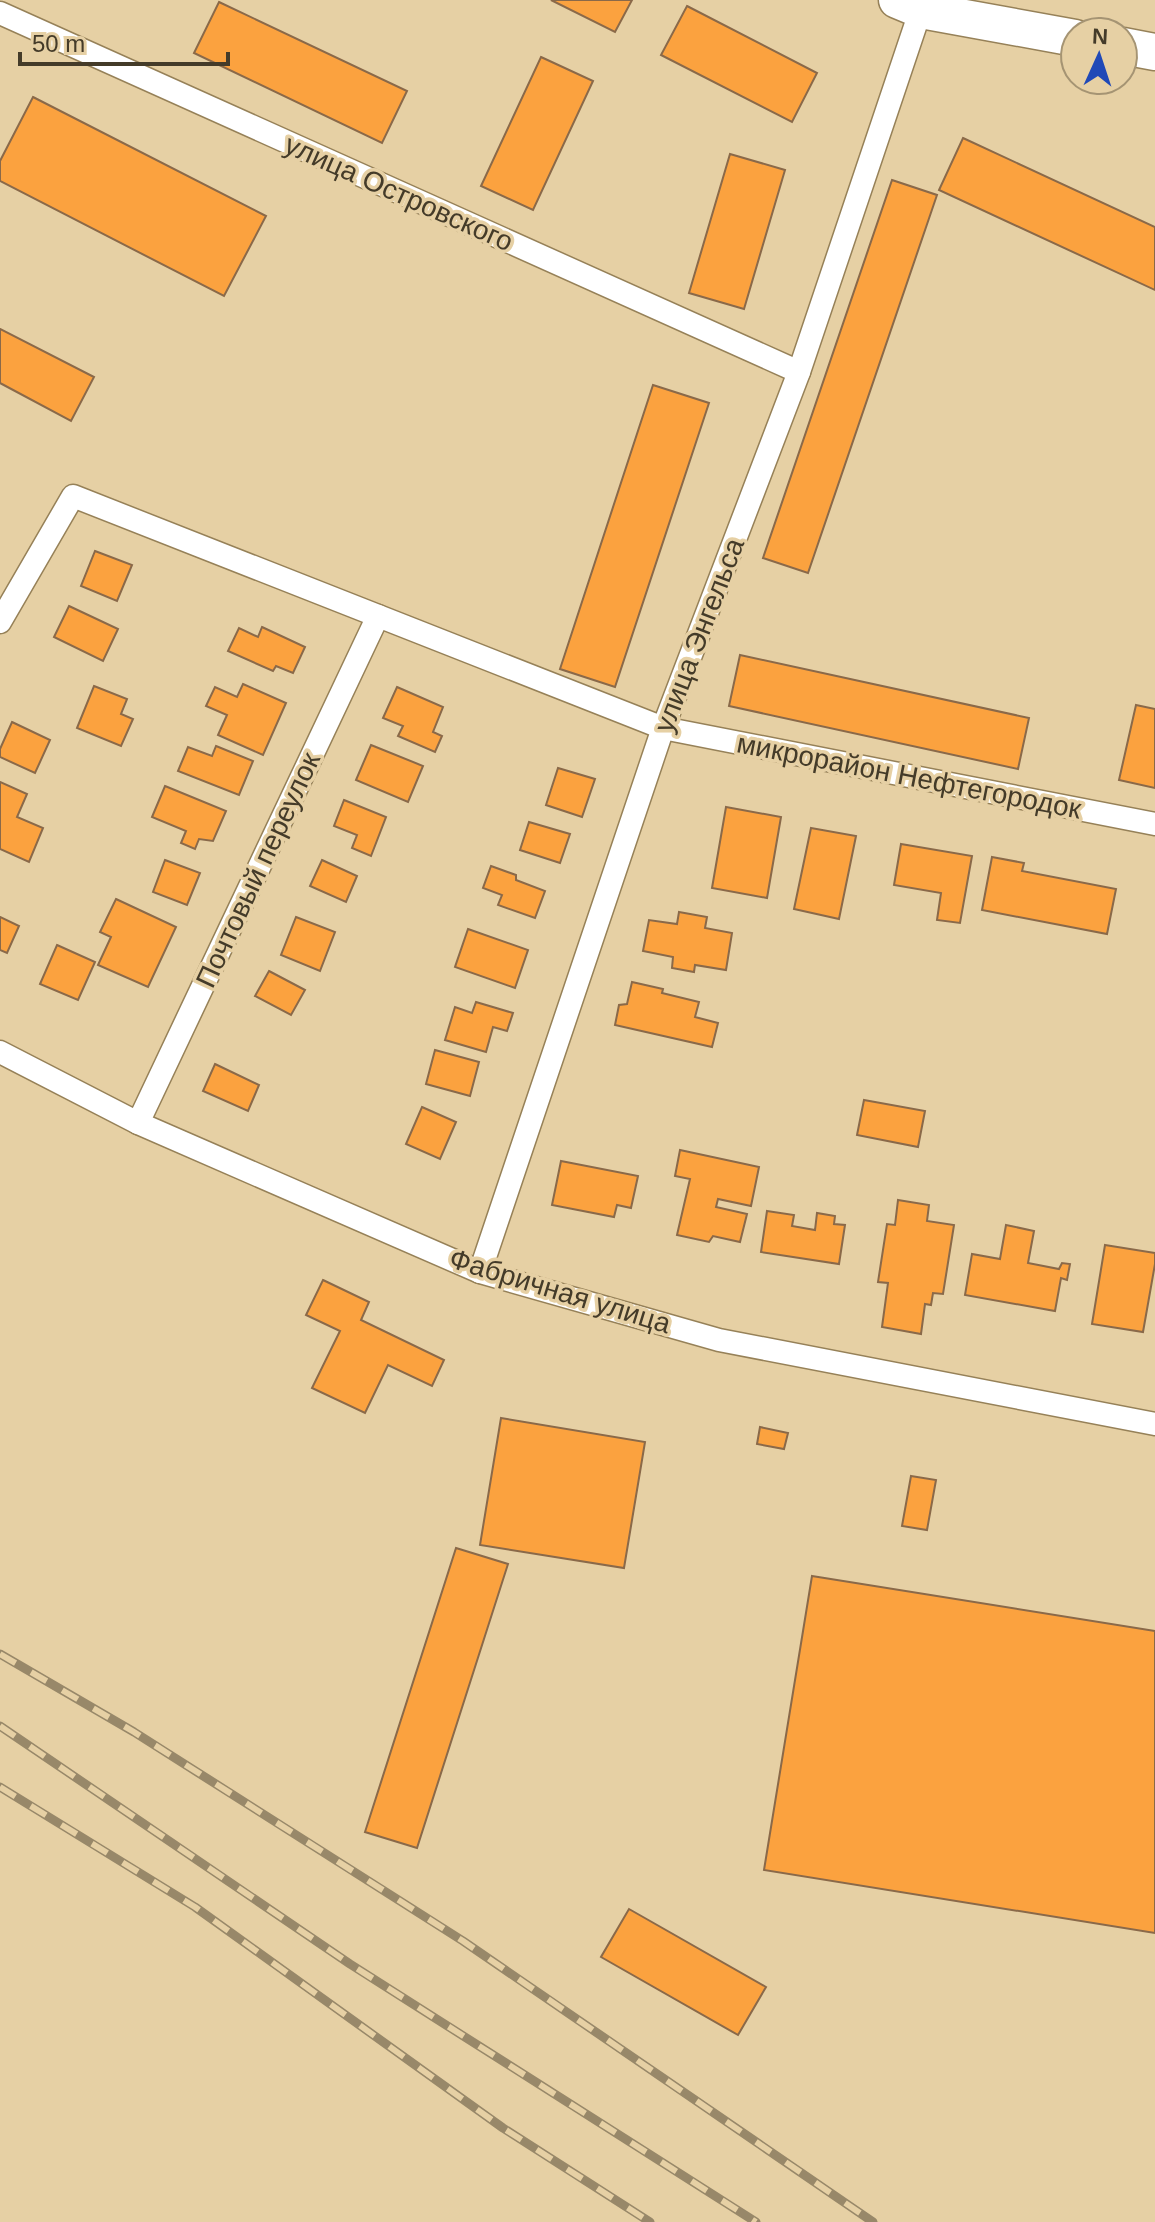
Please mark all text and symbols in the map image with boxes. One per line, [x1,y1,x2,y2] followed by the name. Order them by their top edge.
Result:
[20,16,228,66] scale bar
[1059,16,1139,96] north arrow
[1091,24,1109,49] text: N
[32,30,85,57] text: 50 m
[280,129,518,257] street label: улица Островского
[648,533,750,736] street label: улица Энгельса
[734,727,1084,825] street label: микрорайон Нефтегородок
[190,747,326,992] street label: Почтовый переулок
[446,1243,675,1340] street label: Фабричная улица

